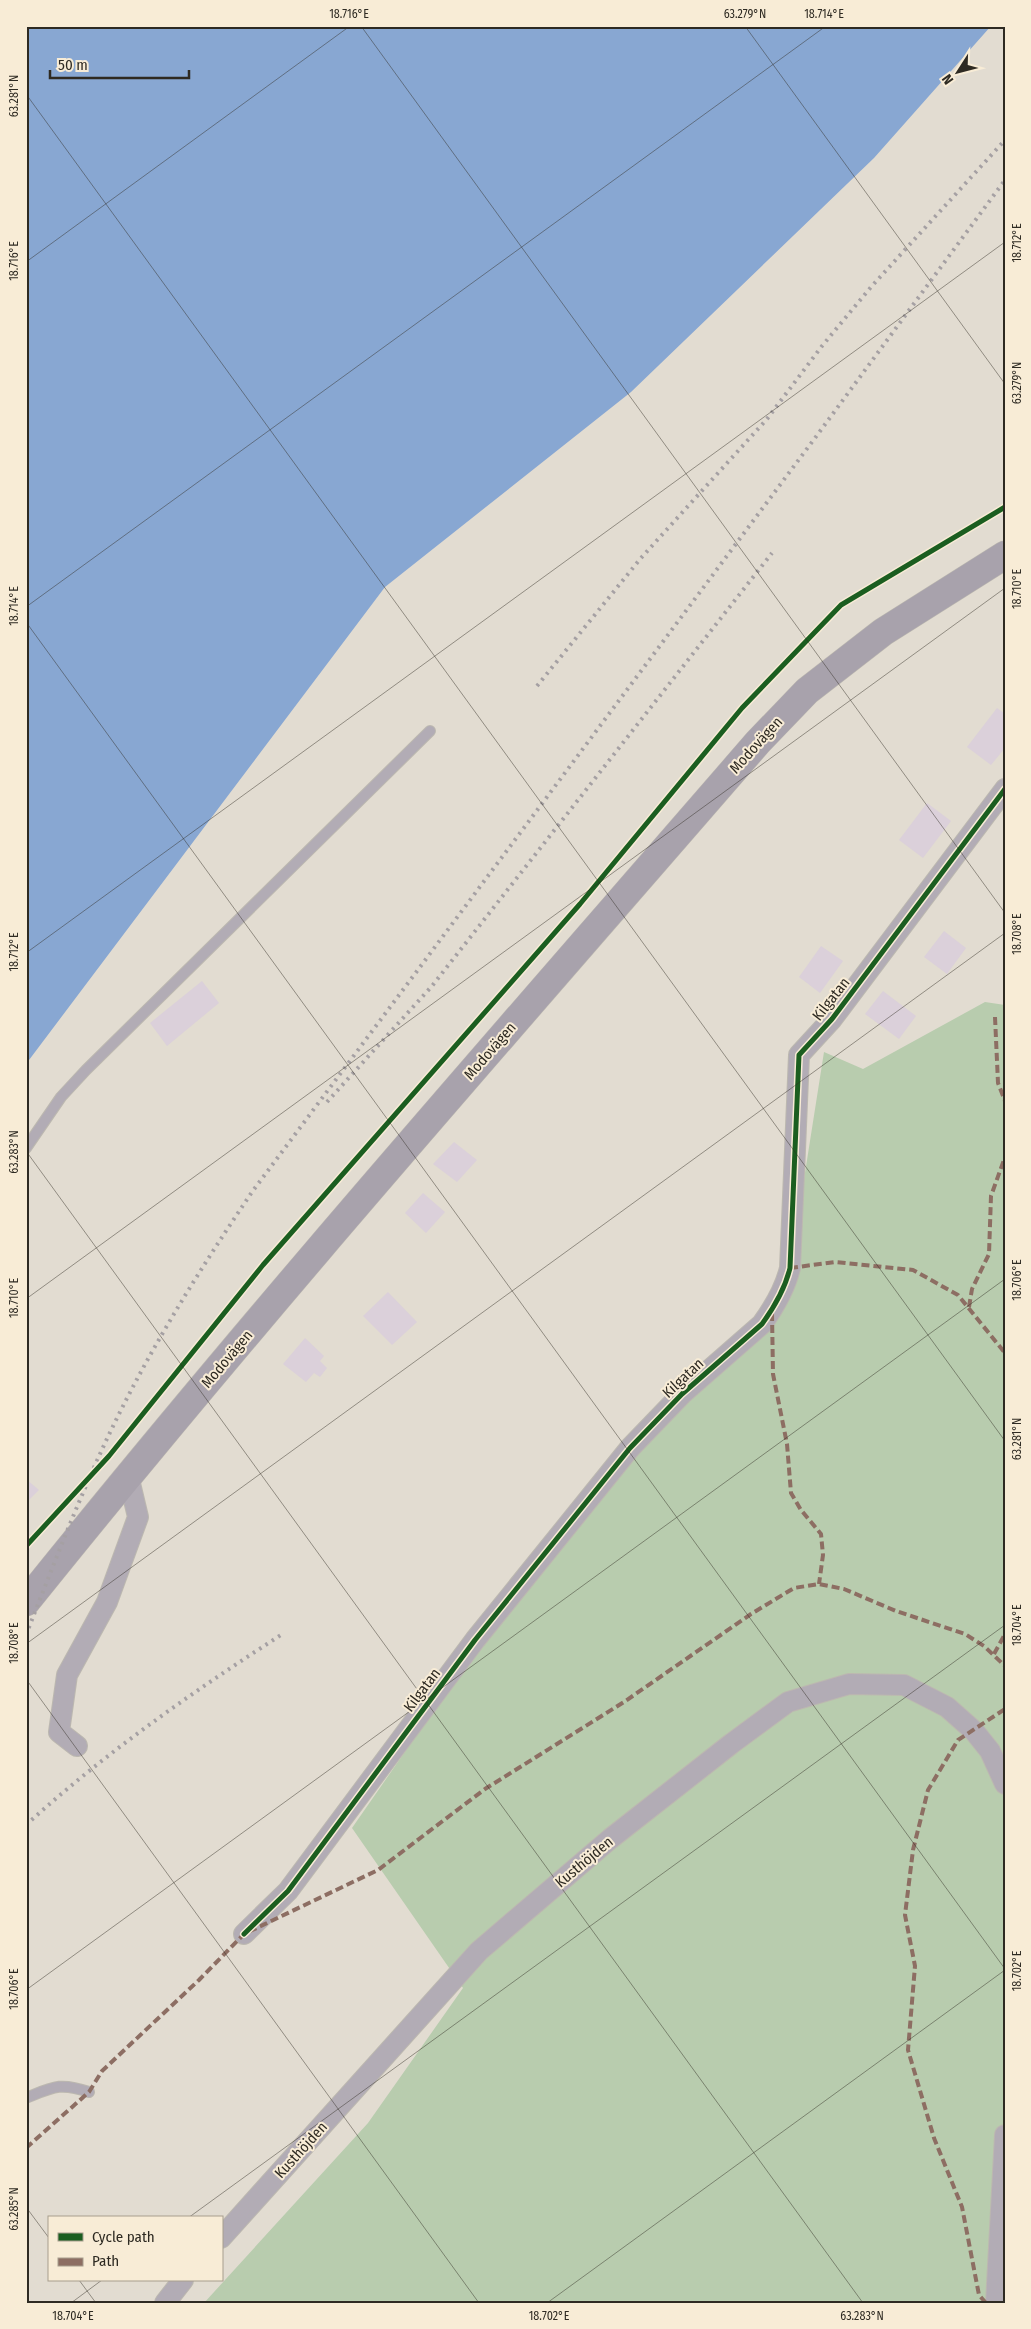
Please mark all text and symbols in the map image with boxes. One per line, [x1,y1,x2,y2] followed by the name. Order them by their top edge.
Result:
[329,7,369,21] text: 18.716°E
[724,7,766,21] text: 63.279°N
[804,7,844,21] text: 18.714°E
[50,48,189,80] scale bar
[934,48,984,98] north arrow
[58,56,88,74] text: 50 m
[939,71,957,88] text: N
[7,75,21,117] text: 63.281°N
[1010,223,1024,263] text: 18.712°E
[7,241,21,281] text: 18.716°E
[1010,362,1024,404] text: 63.279°N
[1010,569,1024,609] text: 18.710°E
[7,586,21,626] text: 18.714°E
[726,713,786,777] street label: Modovägen
[1010,913,1024,955] text: 18.708°E
[7,932,21,972] text: 18.712°E
[809,974,853,1024] street label: Kilgatan
[460,1019,520,1083] street label: Modovägen
[7,1130,21,1174] text: 63.283°N
[1010,1259,1024,1301] text: 18.706°E
[7,1278,21,1318] text: 18.710°E
[198,1326,256,1392] street label: Modovägen
[659,1354,707,1402] street label: Kilgatan
[1010,1418,1024,1460] text: 63.281°N
[1010,1604,1024,1646] text: 18.704°E
[7,1622,21,1664] text: 18.708°E
[400,1665,444,1715] street label: Kilgatan
[551,1833,617,1891] street label: Kusthöjden
[1010,1950,1024,1991] text: 18.702°E
[7,1968,21,2010] text: 18.706°E
[271,2118,331,2182] street label: Kusthöjden
[7,2187,21,2231] text: 63.285°N
[48,2216,222,2282] legend
[92,2228,155,2246] text: Cycle path
[92,2252,119,2270] text: Path
[52,2309,94,2323] text: 18.704°E
[529,2309,570,2323] text: 18.702°E
[840,2309,884,2323] text: 63.283°N

